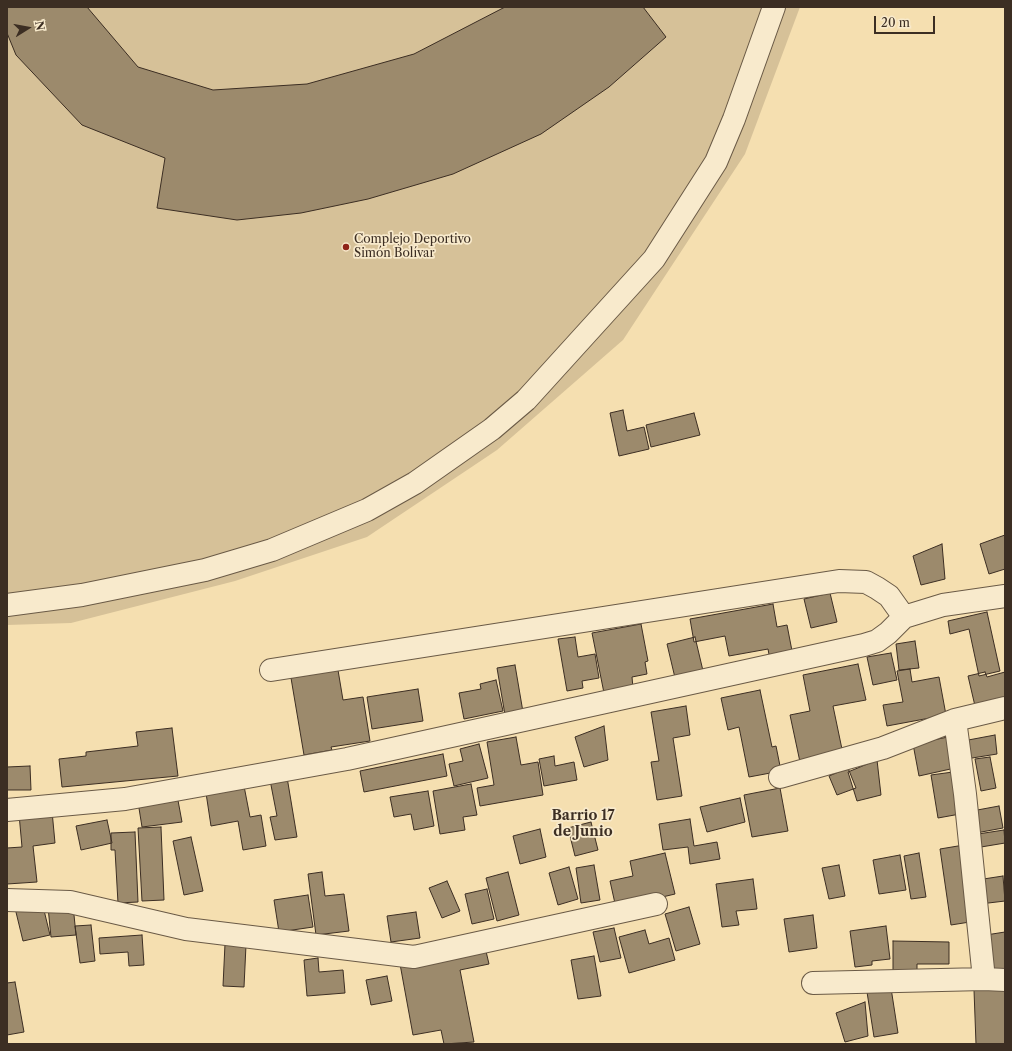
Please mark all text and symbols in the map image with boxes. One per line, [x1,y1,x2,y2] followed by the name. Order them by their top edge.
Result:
[8,8,48,48] north arrow
[876,8,937,34] scale bar
[881,15,910,30] text: 20 m
[32,20,48,32] text: N
[354,233,471,261] place label: Complejo Deportivo Simón Bolívar
[341,242,351,252] marker: Complejo Deportivo Simón Bolívar
[551,808,615,840] district label: Barrio 17 de Junio

